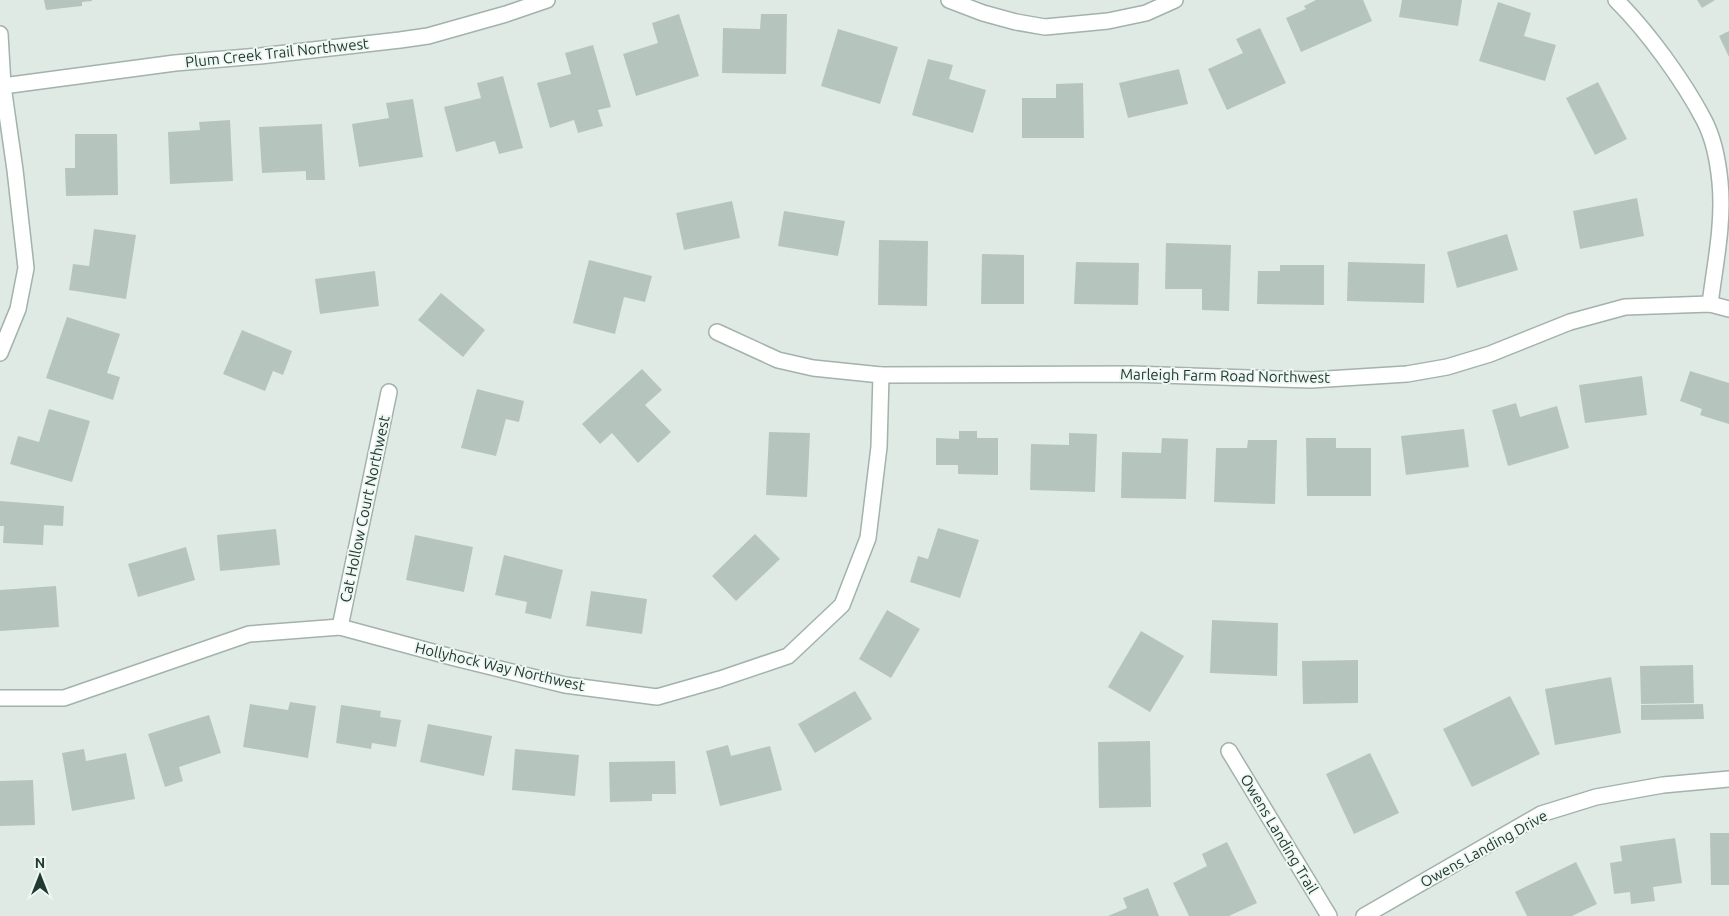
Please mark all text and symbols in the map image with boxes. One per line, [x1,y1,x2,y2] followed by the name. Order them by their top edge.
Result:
[184,34,370,71] street label: Plum Creek Trail Northwest
[1120,365,1330,386] street label: Marleigh Farm Road Northwest
[336,414,393,604] street label: Cat Hollow Court Northwest
[414,639,587,694] street label: Hollyhock Way Northwest
[1237,771,1322,896] street label: Owens Landing Trail
[1417,807,1550,891] street label: Owens Landing Drive
[15,851,65,901] north arrow
[35,855,45,871] text: N

